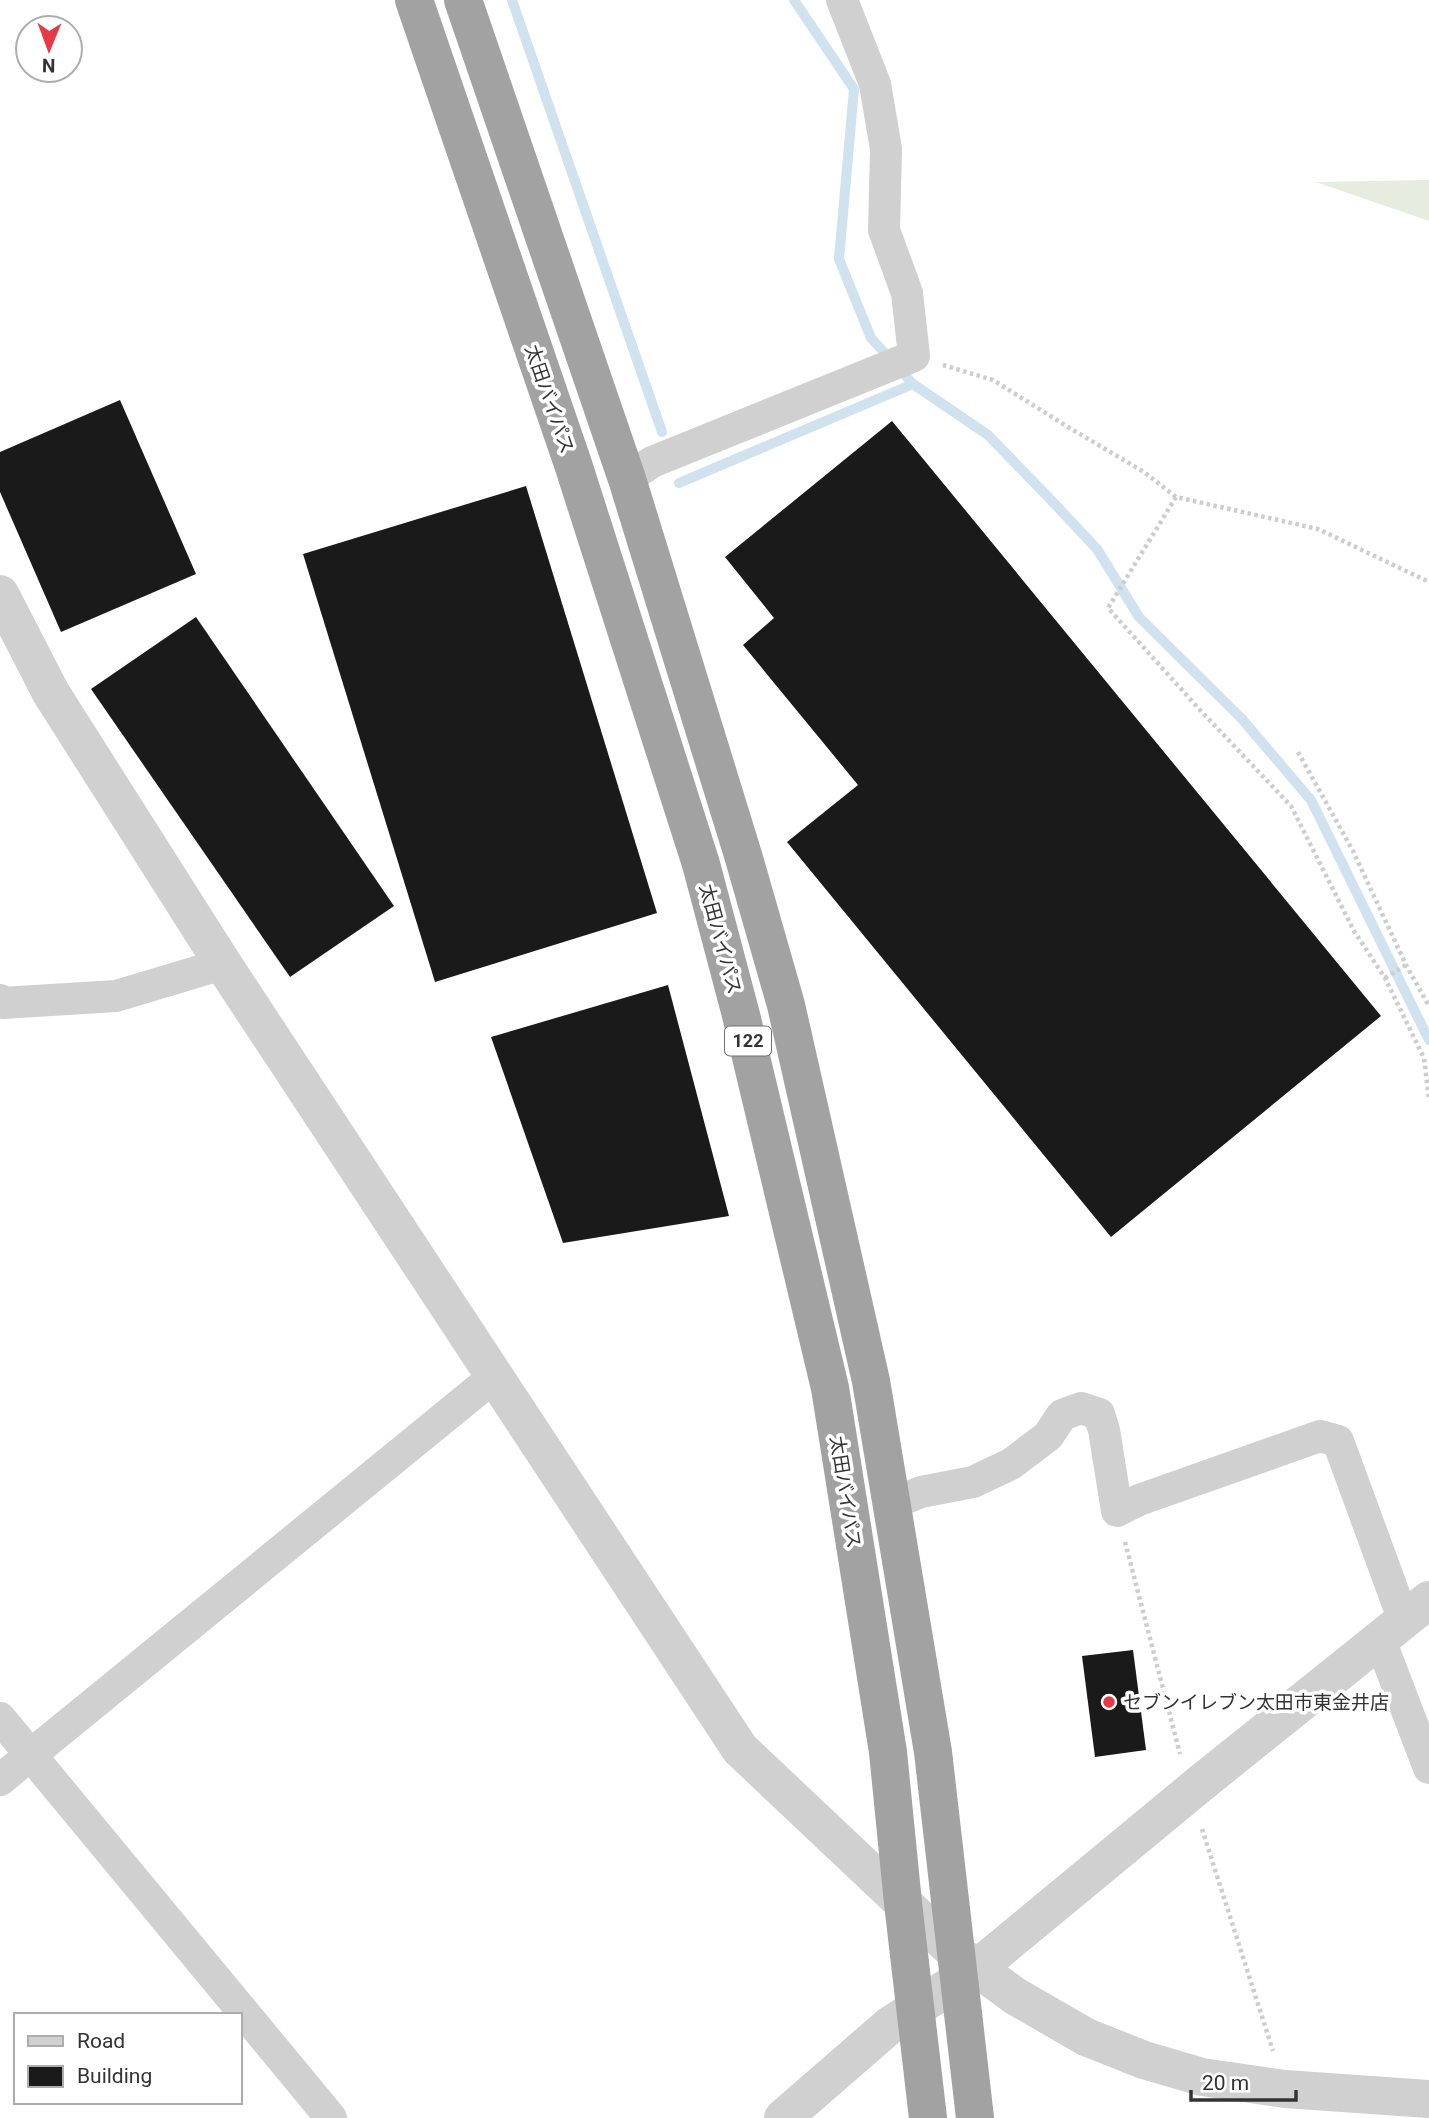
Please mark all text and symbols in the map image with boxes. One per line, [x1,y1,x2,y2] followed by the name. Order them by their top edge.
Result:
[14,14,84,84] north arrow
[42,54,56,77] text: N
[520,342,579,457] street label: 太田バイパス
[695,881,746,997] street label: 太田バイパス
[725,1026,771,1056] road number: 122
[825,1434,866,1550] street label: 太田バイパス
[1123,1691,1389,1714] place label: セブンイレブン太田市東金井店
[1101,1694,1117,1710] marker: セブンイレブン太田市東金井店
[14,2013,242,2104] legend
[77,2029,125,2053] text: Road
[1191,2058,1296,2102] scale bar
[77,2064,152,2088] text: Building
[1202,2071,1249,2095] text: 20 m

